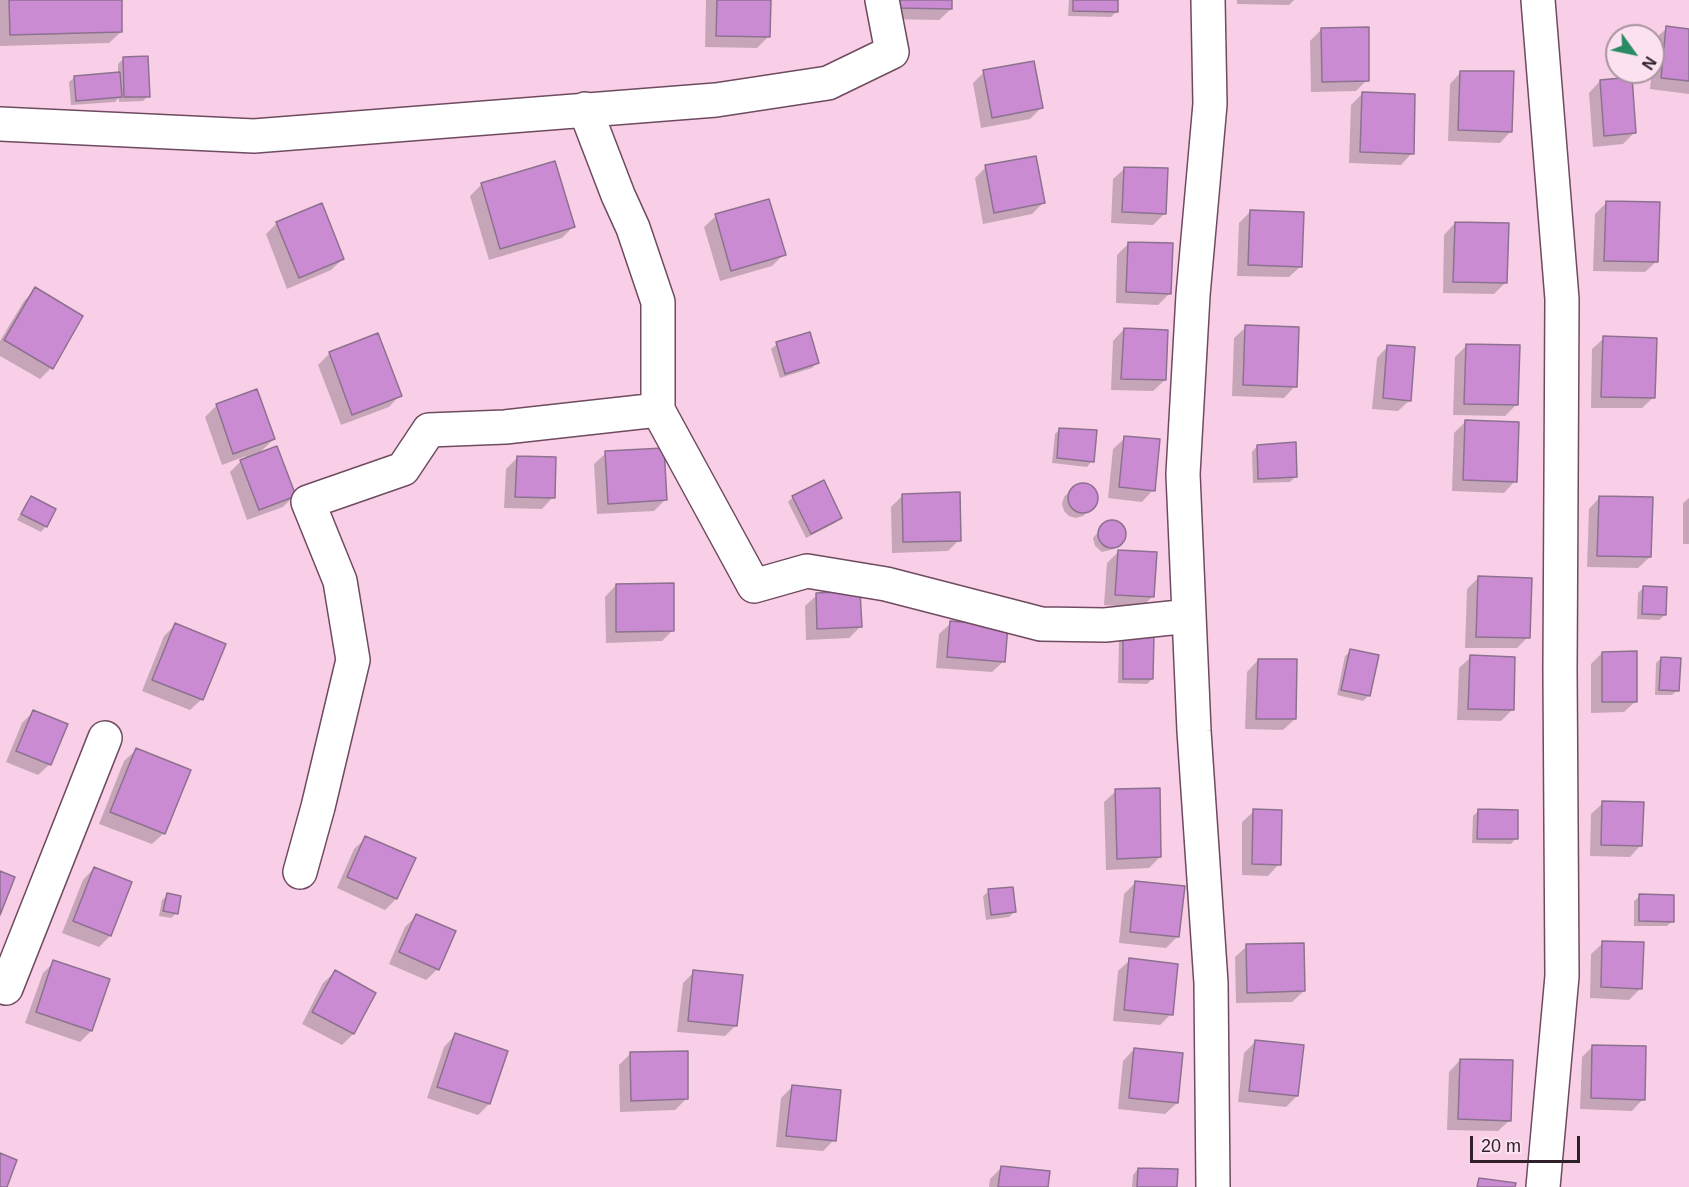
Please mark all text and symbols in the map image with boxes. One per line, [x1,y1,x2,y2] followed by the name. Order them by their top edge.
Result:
[1605,24,1665,84] north arrow
[1639,54,1659,72] text: N
[1473,1124,1582,1162] scale bar
[1481,1136,1521,1156] text: 20 m

